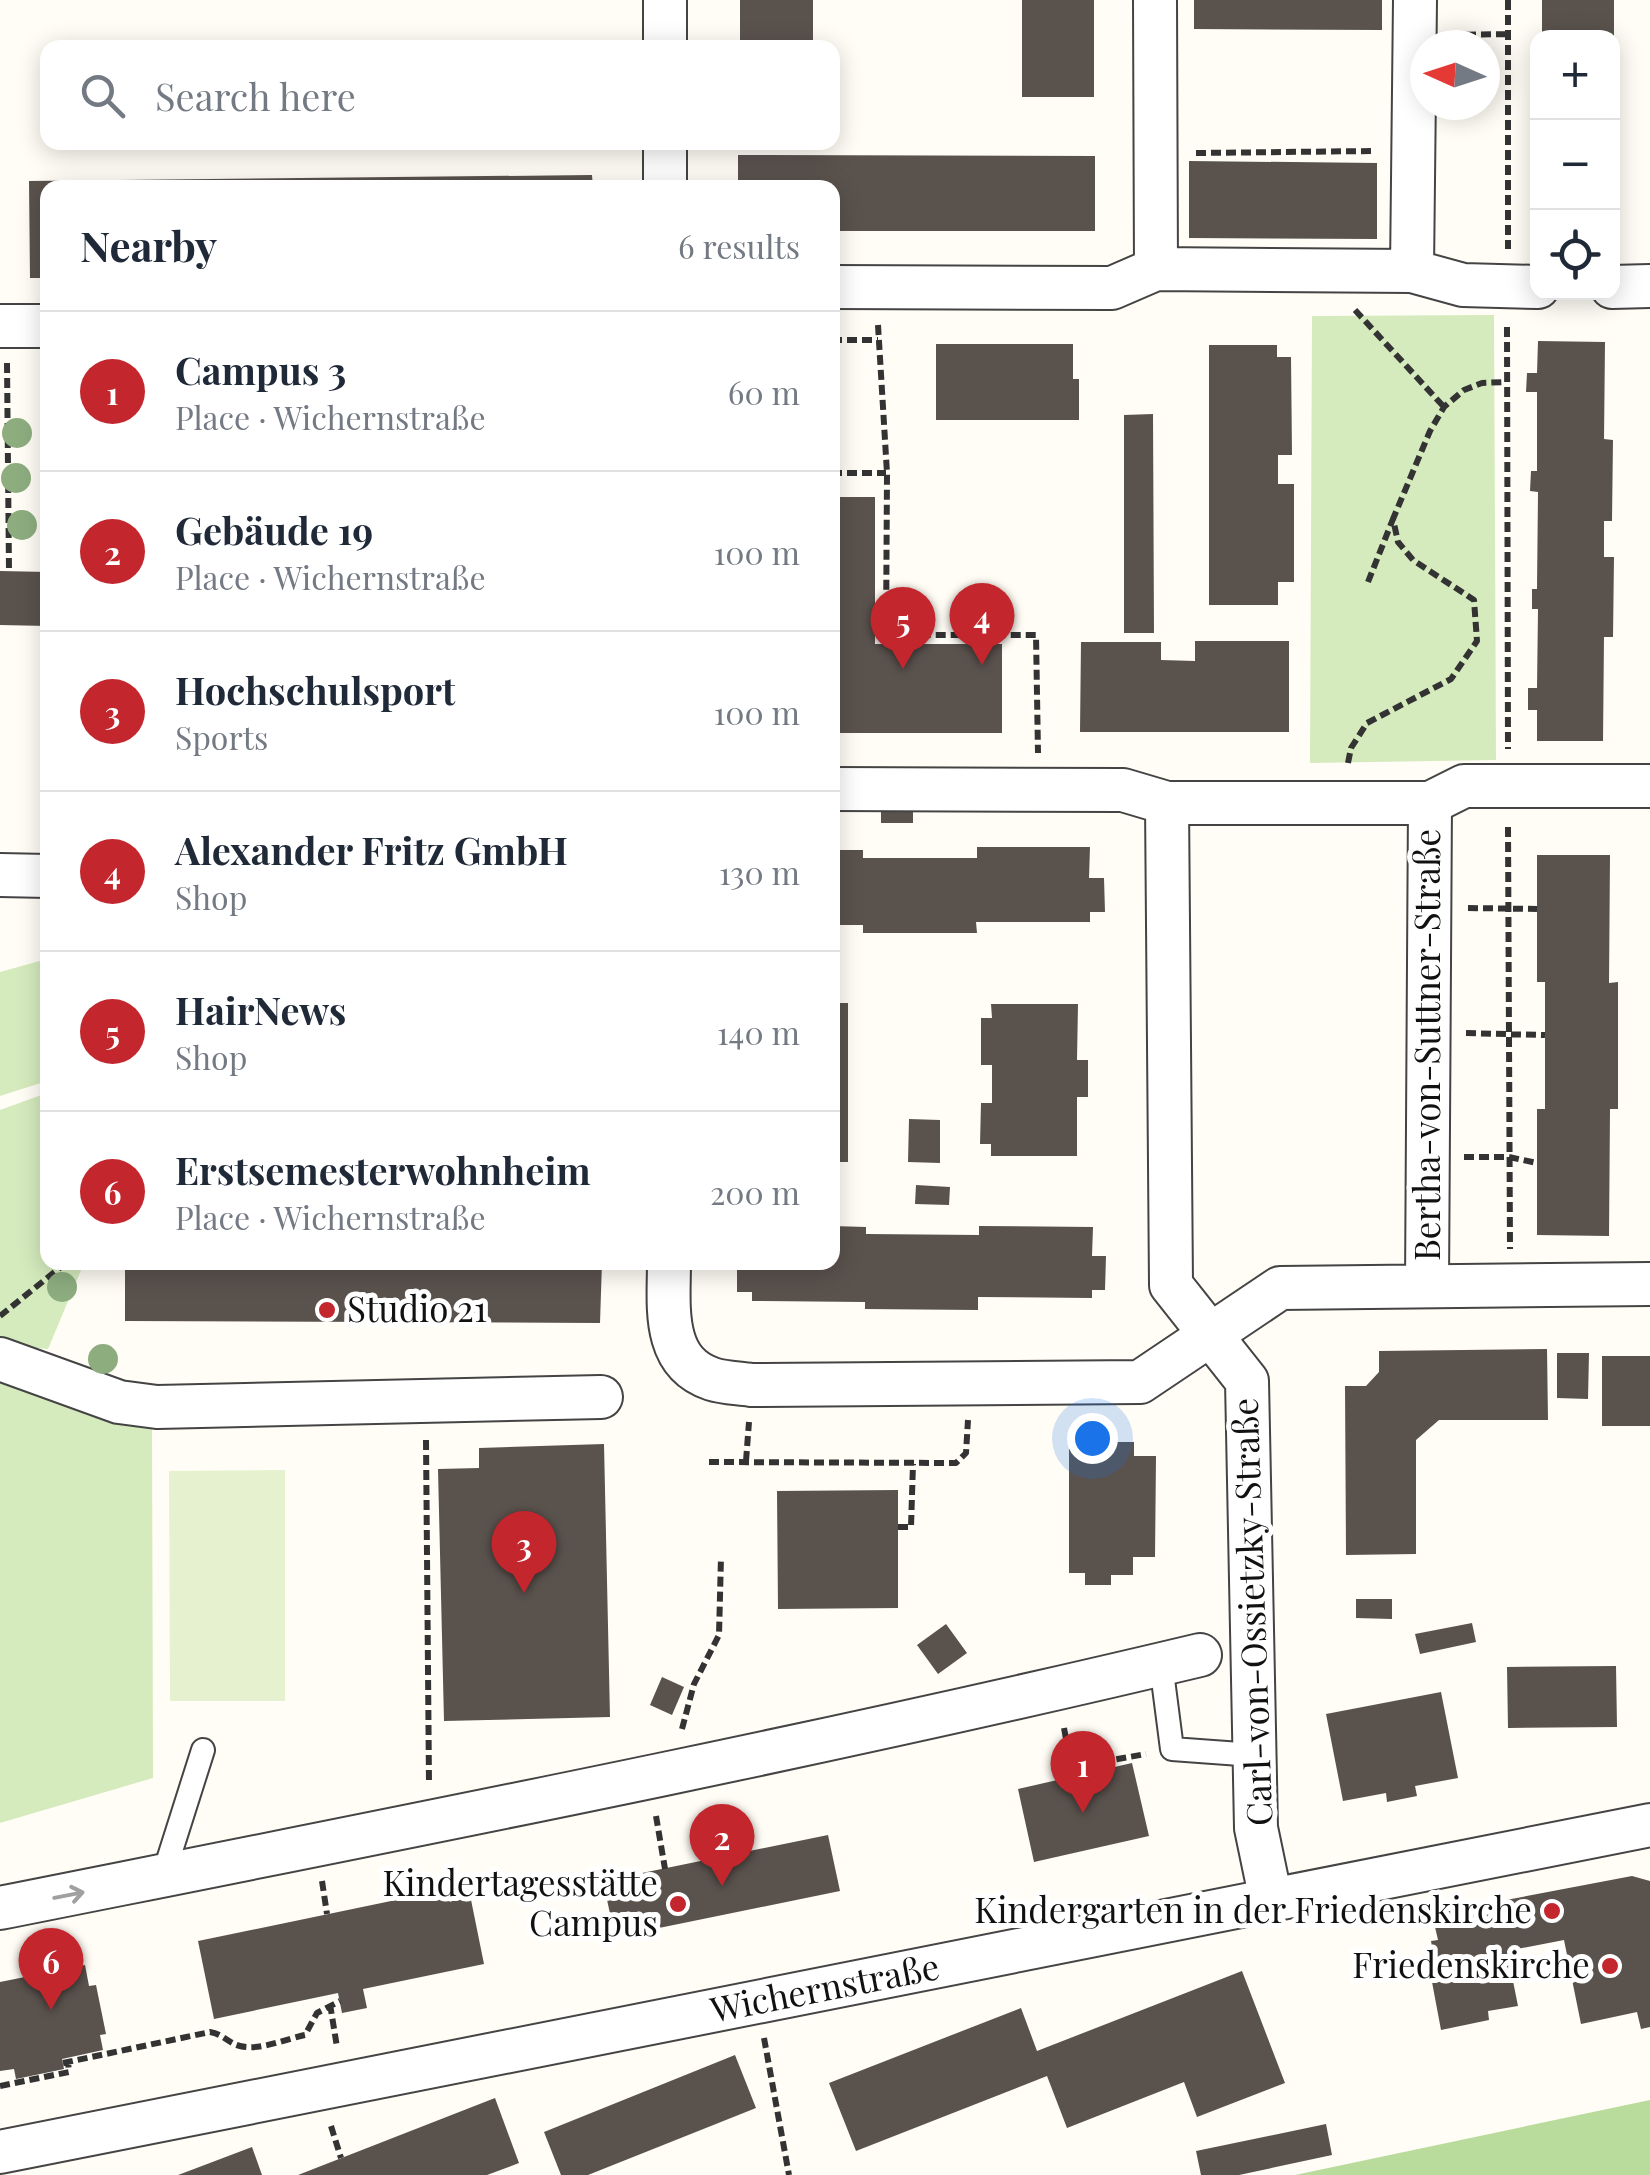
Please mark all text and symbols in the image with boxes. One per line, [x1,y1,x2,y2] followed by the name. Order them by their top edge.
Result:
[1410,30,1500,120] north arrow
[1530,30,1620,300] map controls
[1530,30,1620,120] button: +
[40,40,840,150] search box
[75,68,130,123] icon: search
[155,70,356,121] text: Search here
[1530,120,1620,210] button: −
[1530,210,1620,300] button: locate
[80,217,217,273] text: Nearby
[678,224,800,267] text: 6 results
[175,344,346,395] text: Campus 3
[106,370,119,413] text: 1
[728,370,800,413] text: 60 m
[175,395,486,438] text: Place · Wichernstraße
[175,504,373,555] text: Gebäude 19
[104,530,121,573] text: 2
[713,530,800,573] text: 100 m
[175,555,486,598] text: Place · Wichernstraße
[950,582,1014,665] pin: 4
[870,586,936,669] pin: 5
[175,664,455,715] text: Hochschulsport
[105,690,120,733] text: 3
[713,690,800,733] text: 100 m
[175,715,268,758] text: Sports
[175,824,568,875] text: Alexander Fritz GmbH
[1402,829,1449,1261] street label: Bertha-von-Suttner-Straße
[104,850,121,893] text: 4
[719,850,800,893] text: 130 m
[175,875,247,918] text: Shop
[175,984,346,1035] text: HairNews
[105,1010,120,1053] text: 5
[717,1010,800,1053] text: 140 m
[175,1035,247,1078] text: Shop
[175,1144,591,1195] text: Erstsemesterwohnheim
[104,1170,121,1213] text: 6
[710,1170,800,1213] text: 200 m
[175,1195,486,1238] text: Place · Wichernstraße
[347,1284,487,1331] place label: Studio 21
[316,1299,338,1321] marker: Studio 21
[1220,1397,1281,1827] street label: Carl-von-Ossietzky-Straße
[1067,1413,1118,1464] your location
[492,1510,556,1593] pin: 3
[1050,1730,1116,1813] pin: 1
[690,1804,754,1886] pin: 2
[382,1858,658,1945] place label: Kindertagesstätte Campus
[52,1884,84,1903] one-way arrow
[974,1885,1532,1932] place label: Kindergarten in der Friedenskirche
[667,1893,689,1915] marker: Kindertagesstätte Campus
[1541,1900,1563,1922] marker: Kindergarten in der Friedenskirche
[18,1928,84,2010] pin: 6
[1352,1940,1590,1987] place label: Friedenskirche
[705,1941,943,2032] street label: Wichernstraße
[1599,1955,1621,1977] marker: Friedenskirche

